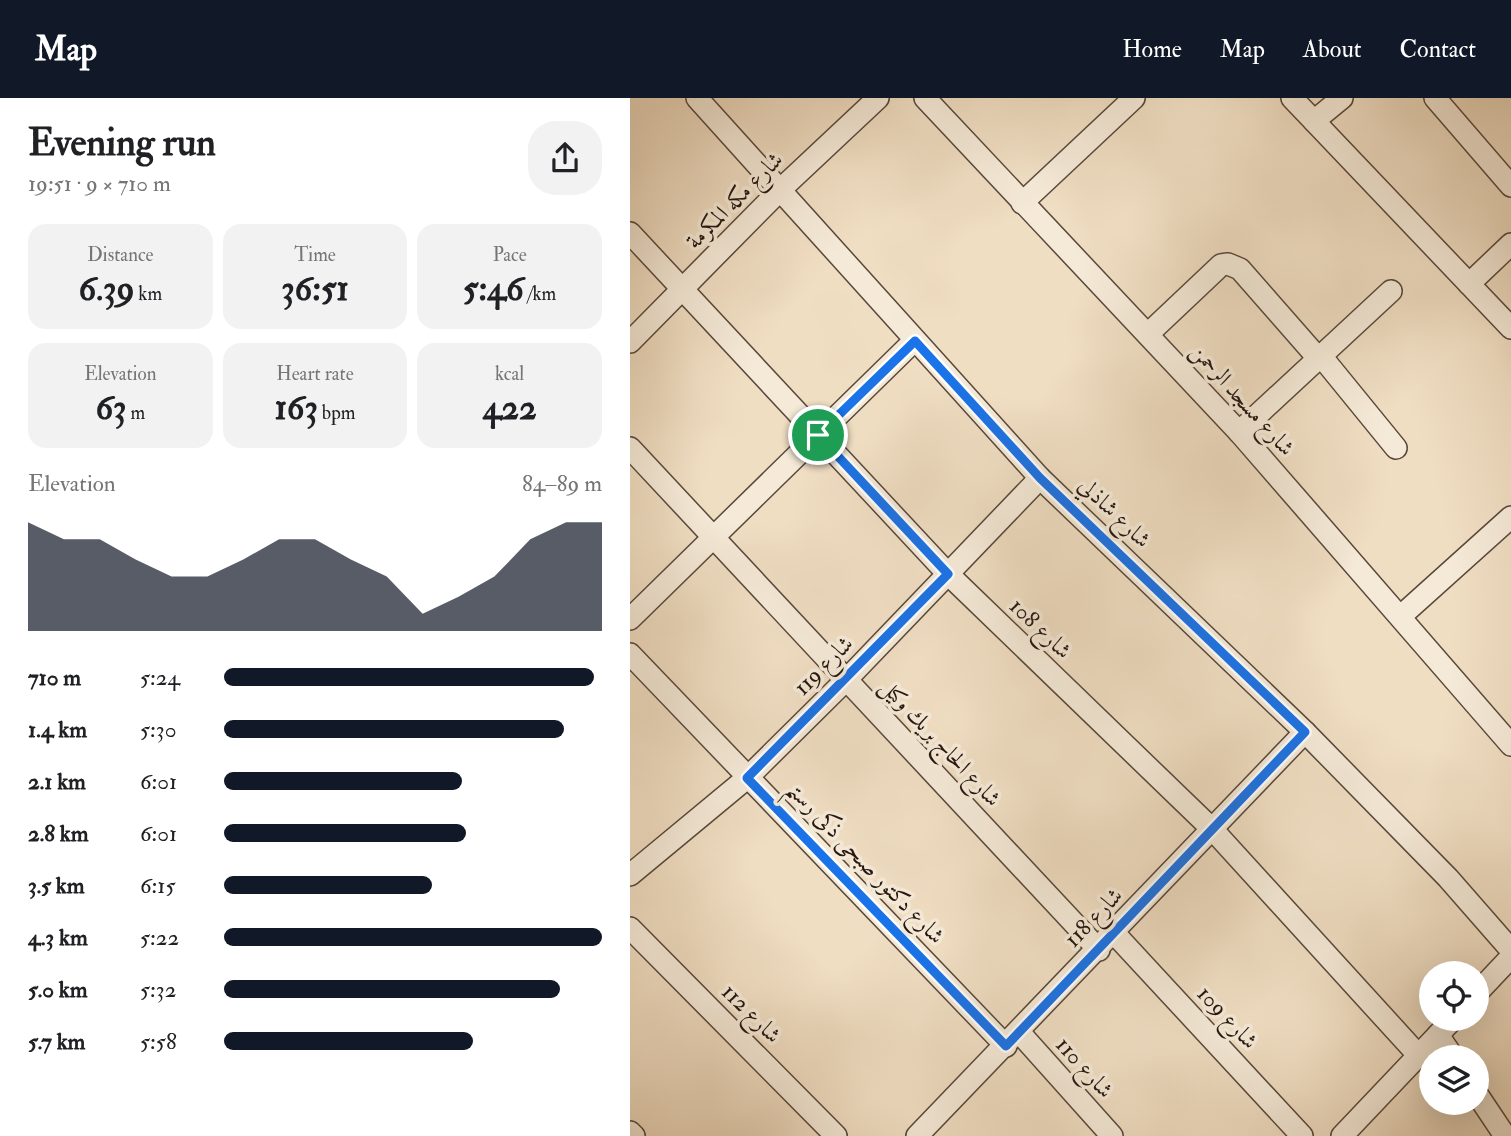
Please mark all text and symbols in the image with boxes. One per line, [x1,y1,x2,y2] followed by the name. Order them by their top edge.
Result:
[35,29,97,70] text: Map
[1122,34,1182,65] text: Home
[1220,34,1265,65] text: Map
[1303,34,1362,65] text: About
[1400,34,1476,65] text: Contact
[28,119,216,167] text: Evening run
[528,121,602,195] button: share
[680,146,793,259] street label: شارع مكه المكرمة
[28,169,171,198] text: 19:51 · 9 × 710 m
[87,243,154,267] text: Distance
[294,243,336,267] text: Time
[493,243,527,267] text: Pace
[79,267,134,311] text: 6.39
[281,267,349,311] text: 36:51
[463,267,524,311] text: 5:46
[134,282,162,306] text: km
[524,282,556,306] text: /km
[1181,337,1301,465] street label: شارع مسجد الرحمن
[84,362,157,386] text: Elevation
[276,362,354,386] text: Heart rate
[495,362,524,386] text: kcal
[95,386,126,430] text: 63
[274,386,318,430] text: 163
[482,386,537,430] text: 422
[126,401,145,425] text: m
[318,401,356,425] text: bpm
[788,405,848,465] pin
[799,416,837,454] icon: arrive
[28,469,116,498] text: Elevation
[522,469,602,498] text: 84–89 m
[1069,471,1157,558] street label: شارع شاذلي
[1000,592,1078,669] street label: شارع 108
[787,629,863,705] street label: شارع 119
[28,663,81,692] text: 710 m
[140,663,180,692] text: 5:24
[869,672,1008,817] street label: شارع الحاج بريك وكيل
[28,715,87,744] text: 1.4 km
[140,715,176,744] text: 5:30
[28,767,86,796] text: 2.1 km
[140,767,177,796] text: 6:01
[775,775,951,956] street label: شارع دكتور صبحى ذكى رستم
[28,819,89,848] text: 2.8 km
[140,819,177,848] text: 6:01
[28,871,85,900] text: 3.5 km
[140,871,176,900] text: 6:15
[1058,881,1132,957] street label: شارع 118
[28,923,88,952] text: 4.3 km
[140,923,179,952] text: 5:22
[1419,961,1489,1115] map controls
[1419,961,1489,1031] button: locate
[28,975,88,1004] text: 5.0 km
[140,975,176,1004] text: 5:32
[712,977,788,1053] street label: شارع 112
[1187,980,1264,1059] street label: شارع 109
[28,1027,85,1056] text: 5.7 km
[140,1027,177,1056] text: 5:58
[1046,1031,1120,1107] street label: شارع 110
[1419,1045,1489,1115] button: layers

